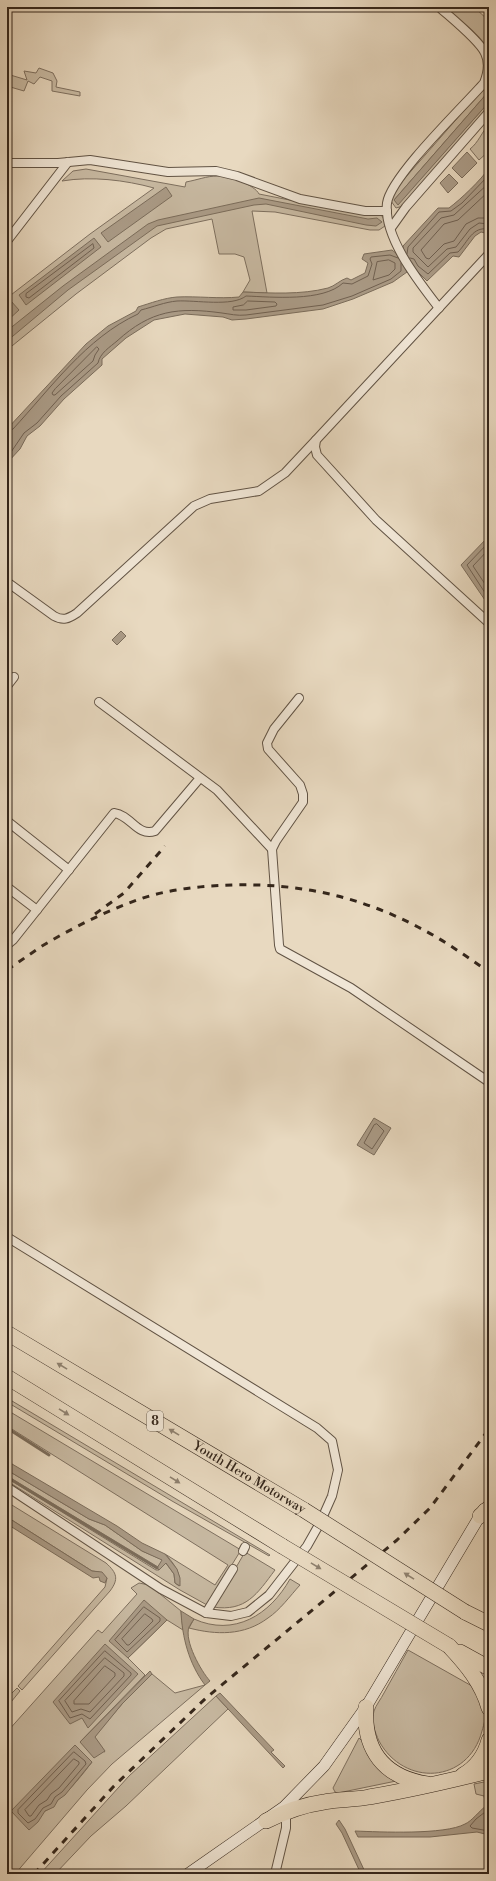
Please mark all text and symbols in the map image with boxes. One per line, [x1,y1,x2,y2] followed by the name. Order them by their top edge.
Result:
[56,1362,68,1369] one-way arrow
[58,1409,70,1416] one-way arrow
[147,1411,163,1431] road number: 8
[168,1429,180,1436] one-way arrow
[189,1437,309,1517] street label: Youth Hero Motorway
[169,1477,181,1484] one-way arrow
[310,1563,322,1570] one-way arrow
[404,1572,414,1580] one-way arrow

